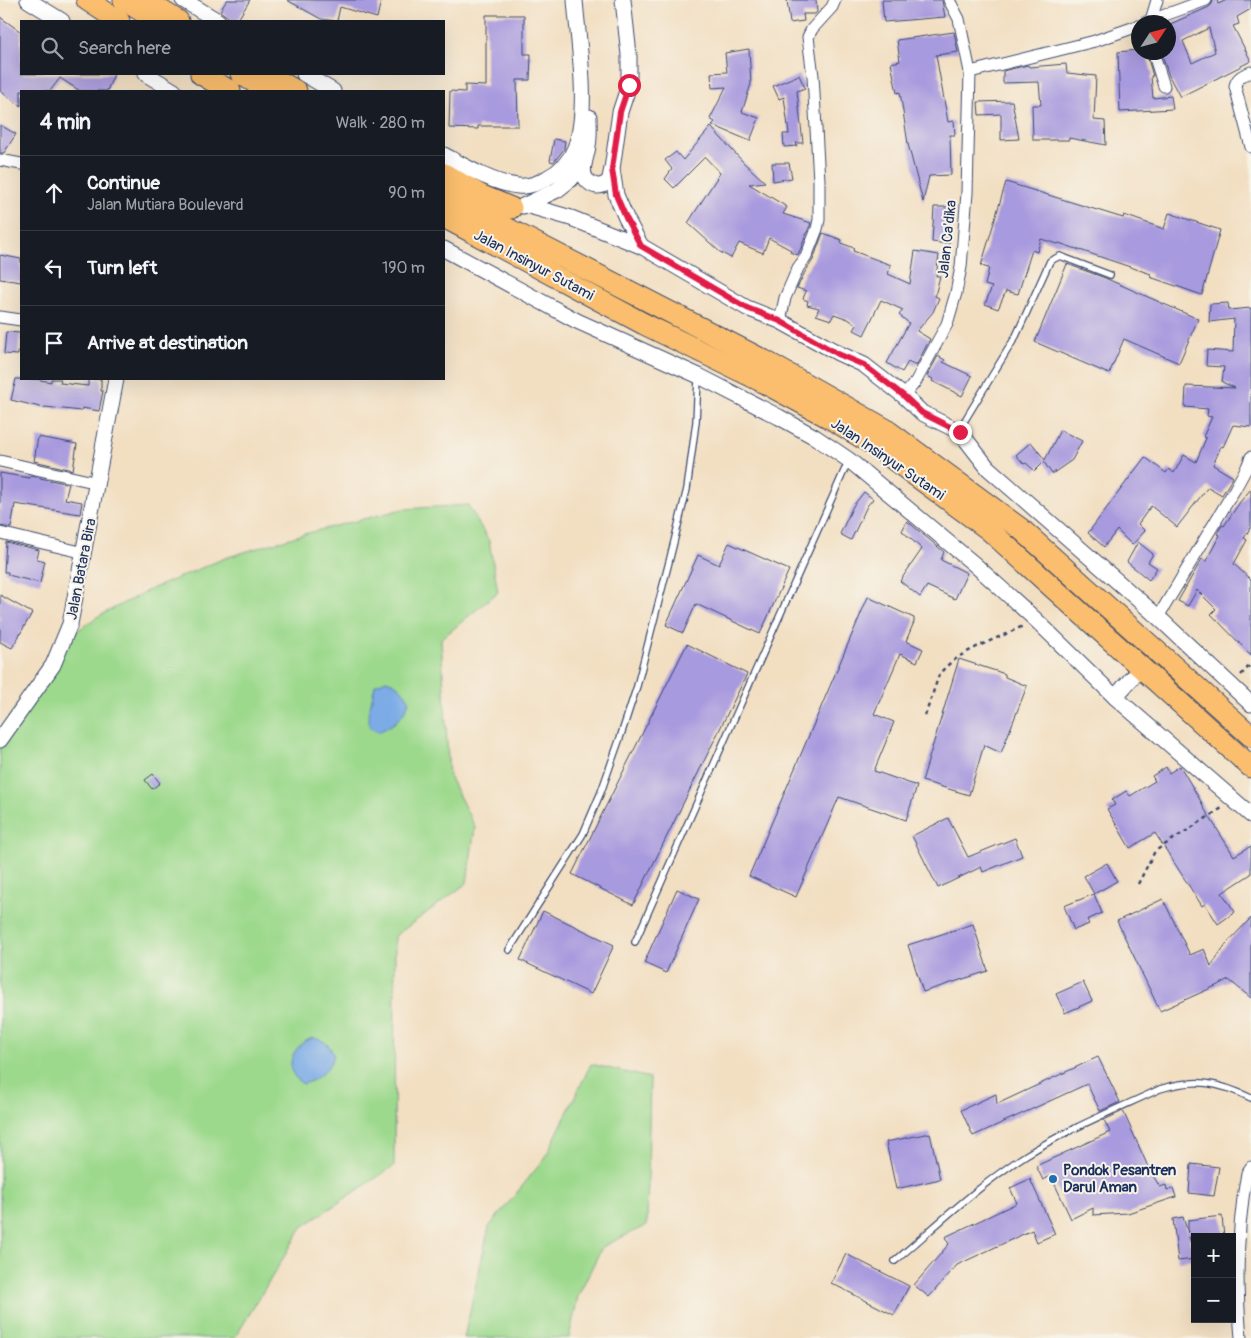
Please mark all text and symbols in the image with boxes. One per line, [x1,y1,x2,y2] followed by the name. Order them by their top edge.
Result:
[1131,15,1176,60] north arrow
[20,20,445,75] search box
[38,34,66,62] icon: search
[78,36,171,60] text: Search here
[618,74,641,97] route start
[40,109,91,136] text: 4 min
[336,113,425,133] text: Walk · 280 m
[87,171,160,195] text: Continue
[40,179,68,207] icon: ahead
[388,183,425,203] text: 90 m
[87,195,244,215] text: Jalan Mutiara Boulevard
[934,199,961,279] street label: Jalan Ca'dika
[470,226,598,305] street label: Jalan Insinyur Sutami
[40,254,68,282] icon: left
[87,256,157,280] text: Turn left
[382,258,425,278] text: 190 m
[40,329,68,357] icon: arrive
[87,331,248,355] text: Arrive at destination
[827,414,949,505] street label: Jalan Insinyur Sutami
[949,421,972,444] route end
[62,517,101,622] street label: Jalan Batara Bira
[1063,1161,1177,1197] place label: Pondok Pesantren Darul Aman
[1047,1173,1059,1185] marker: Pondok Pesantren Darul Aman
[1191,1233,1236,1323] map controls
[1191,1233,1236,1278] button: +
[1191,1278,1236,1323] button: −

